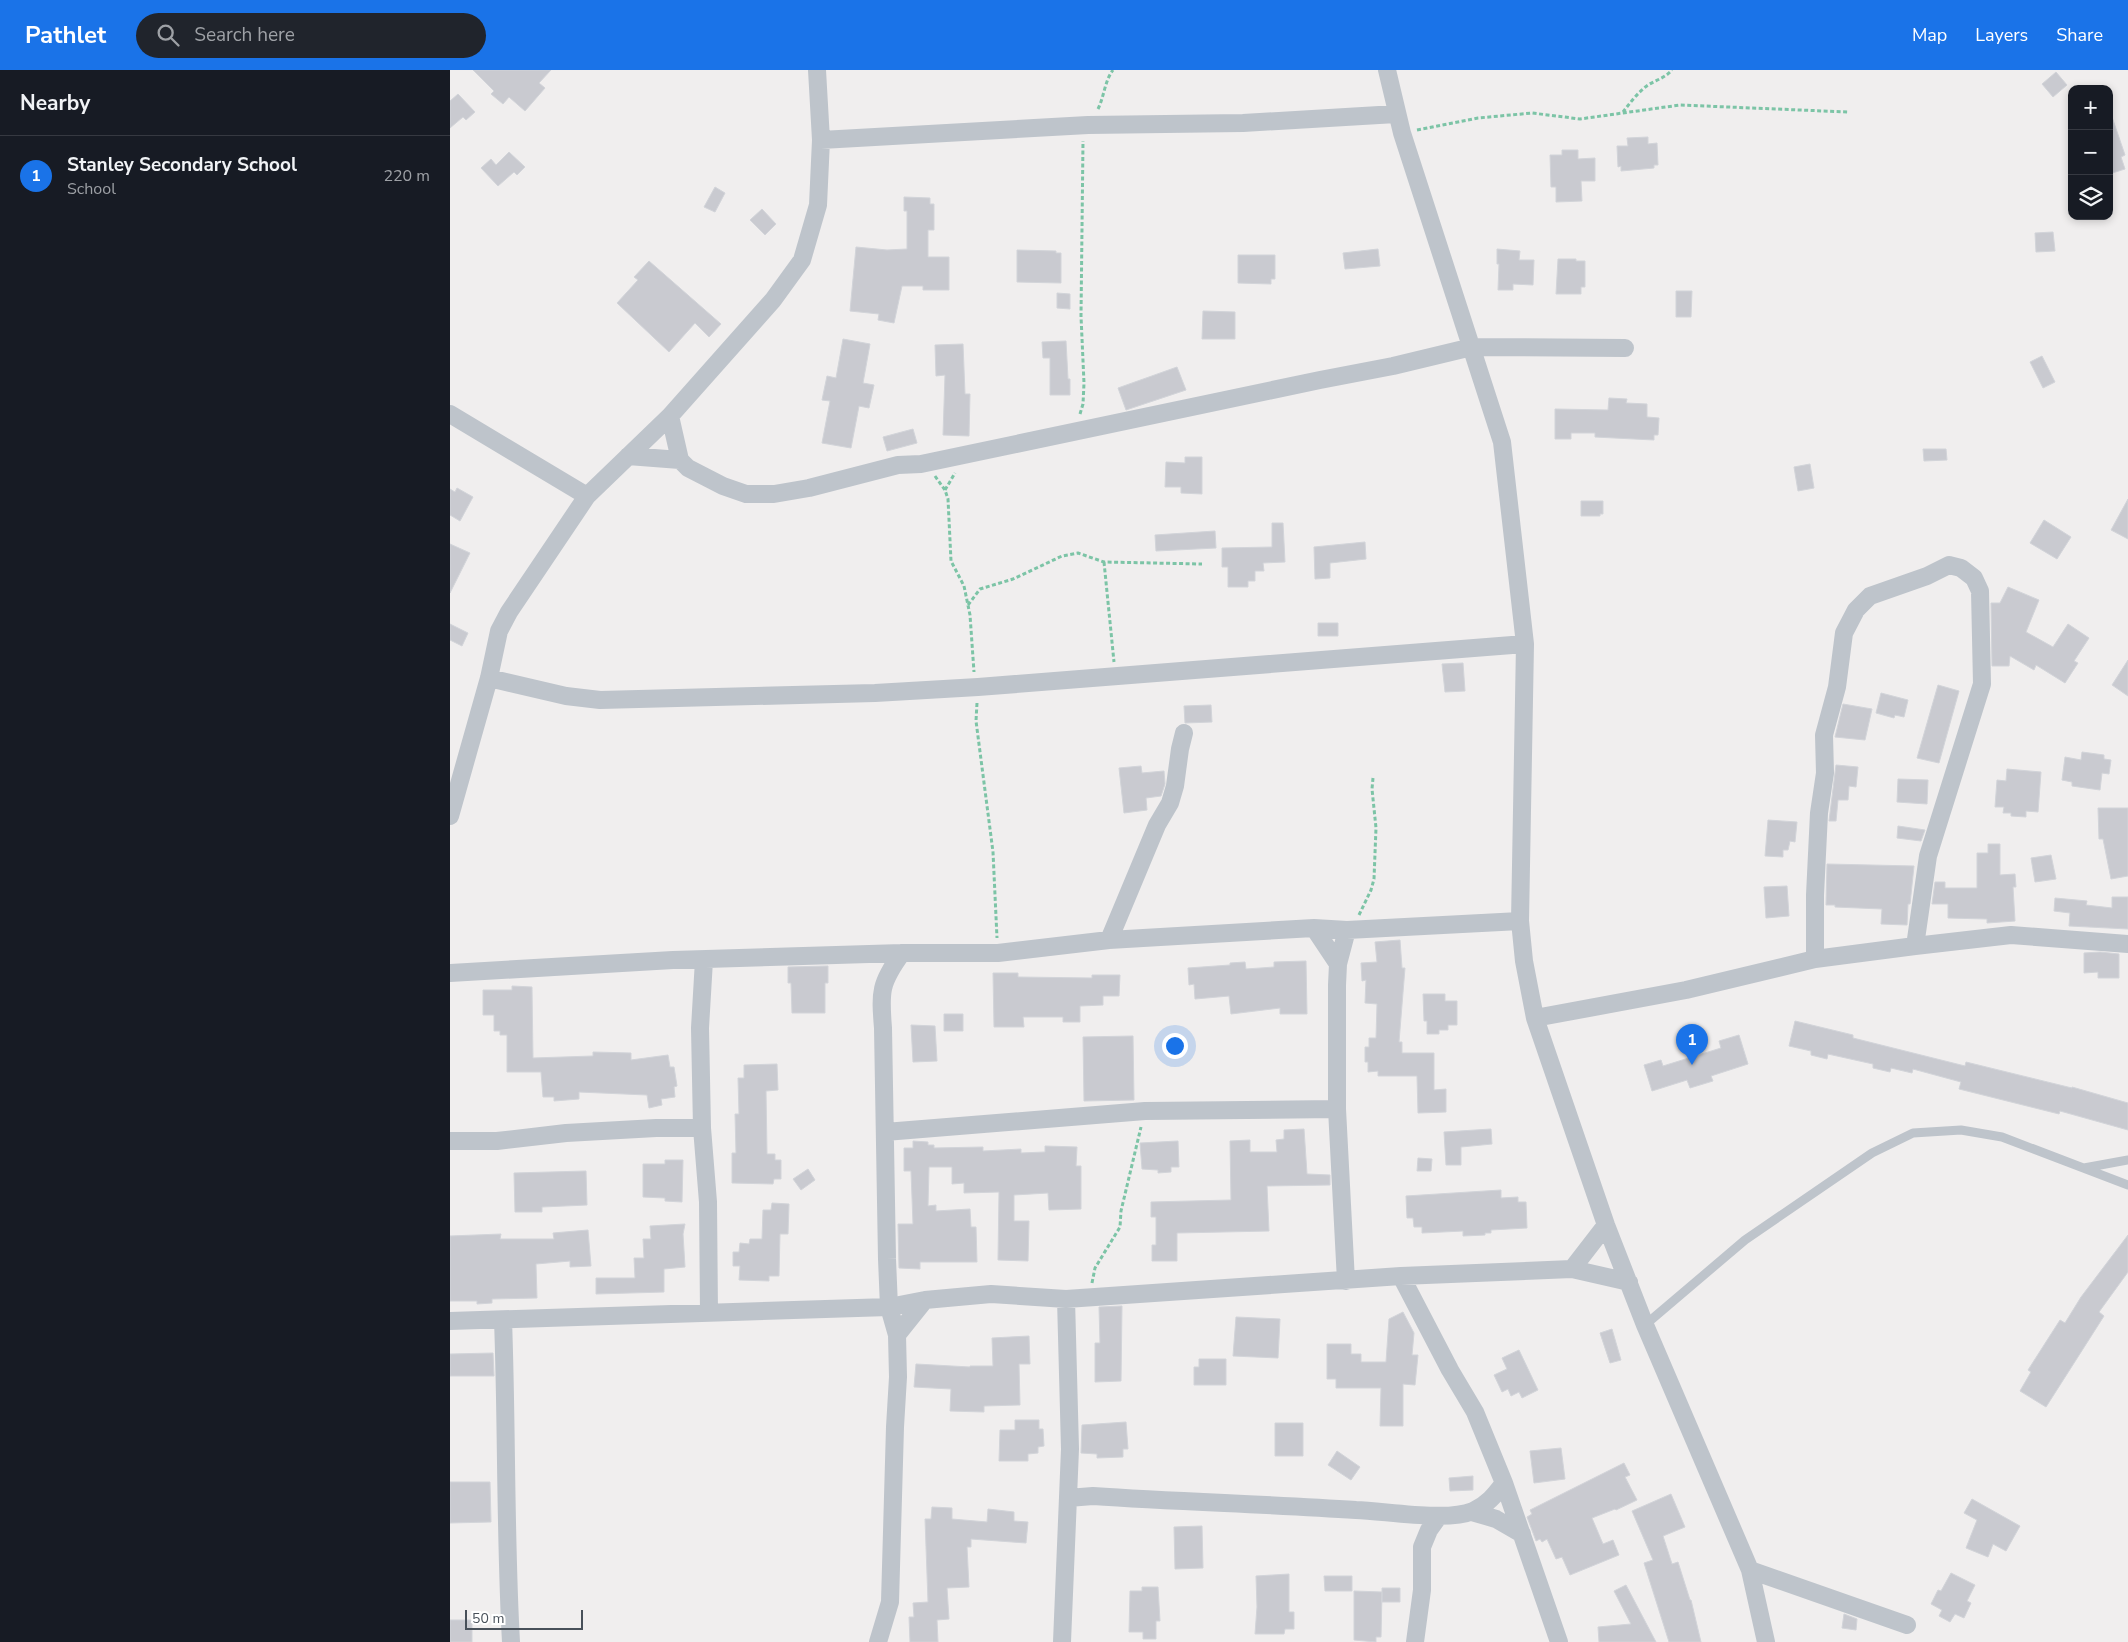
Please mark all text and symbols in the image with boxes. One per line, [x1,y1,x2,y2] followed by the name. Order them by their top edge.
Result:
[136,13,486,58] search box
[25,19,106,51] text: Pathlet
[154,21,182,49] icon: search
[194,22,295,48] text: Search here
[1912,23,1947,47] text: Map
[1975,23,2028,47] text: Layers
[2056,23,2103,47] text: Share
[2068,85,2113,220] map controls
[2068,85,2113,130] button: +
[20,89,90,117] text: Nearby
[2068,130,2113,175] button: −
[67,152,297,178] text: Stanley Secondary School
[31,165,41,187] text: 1
[383,165,430,187] text: 220 m
[2068,175,2113,220] button: layers
[67,178,116,200] text: School
[1676,1024,1708,1065] pin: 1
[1162,1033,1188,1059] your location
[465,1607,582,1630] scale bar
[472,1609,504,1628] text: 50 m

